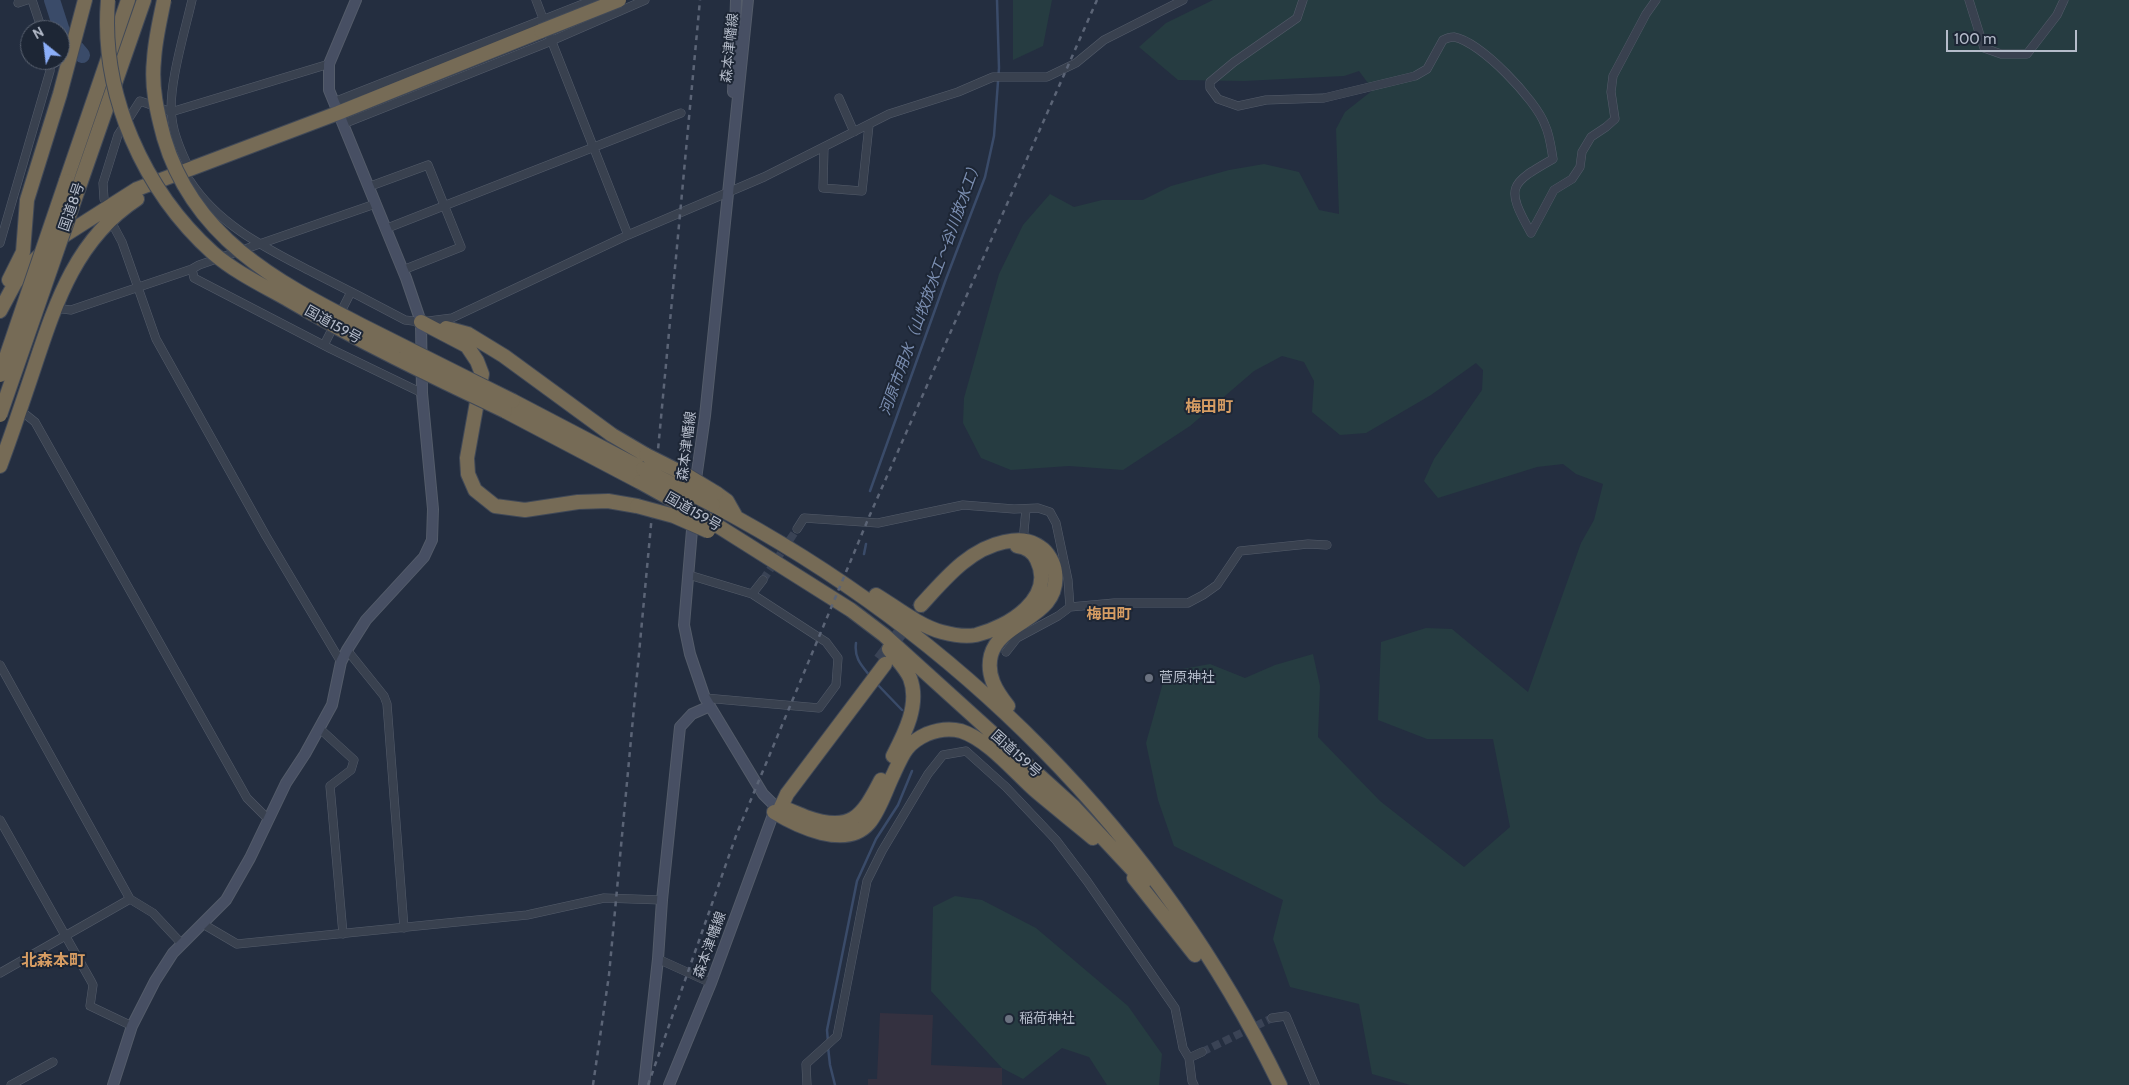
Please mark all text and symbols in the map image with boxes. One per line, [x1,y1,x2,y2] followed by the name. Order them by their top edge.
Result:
[718,12,742,84] street label: 森本津幡線
[20,20,70,70] north arrow
[1949,20,2080,52] scale bar
[30,22,47,43] text: N
[1954,30,1996,48] text: 100 m
[876,158,986,418] water label: 河原市用水（山牧放水工～谷川放水工）
[56,180,88,234] street label: 国道8号
[302,303,364,347] street label: 国道159号
[1185,397,1233,417] district label: 梅田町
[674,410,700,482] street label: 森本津幡線
[662,489,724,535] street label: 国道159号
[1087,606,1131,624] district label: 梅田町
[1159,670,1215,686] place label: 菅原神社
[1143,672,1155,684] marker: 菅原神社
[987,727,1045,781] street label: 国道159号
[690,909,730,981] street label: 森本津幡線
[21,951,85,971] district label: 北森本町
[1019,1011,1075,1027] place label: 稲荷神社
[1003,1013,1015,1025] marker: 稲荷神社

